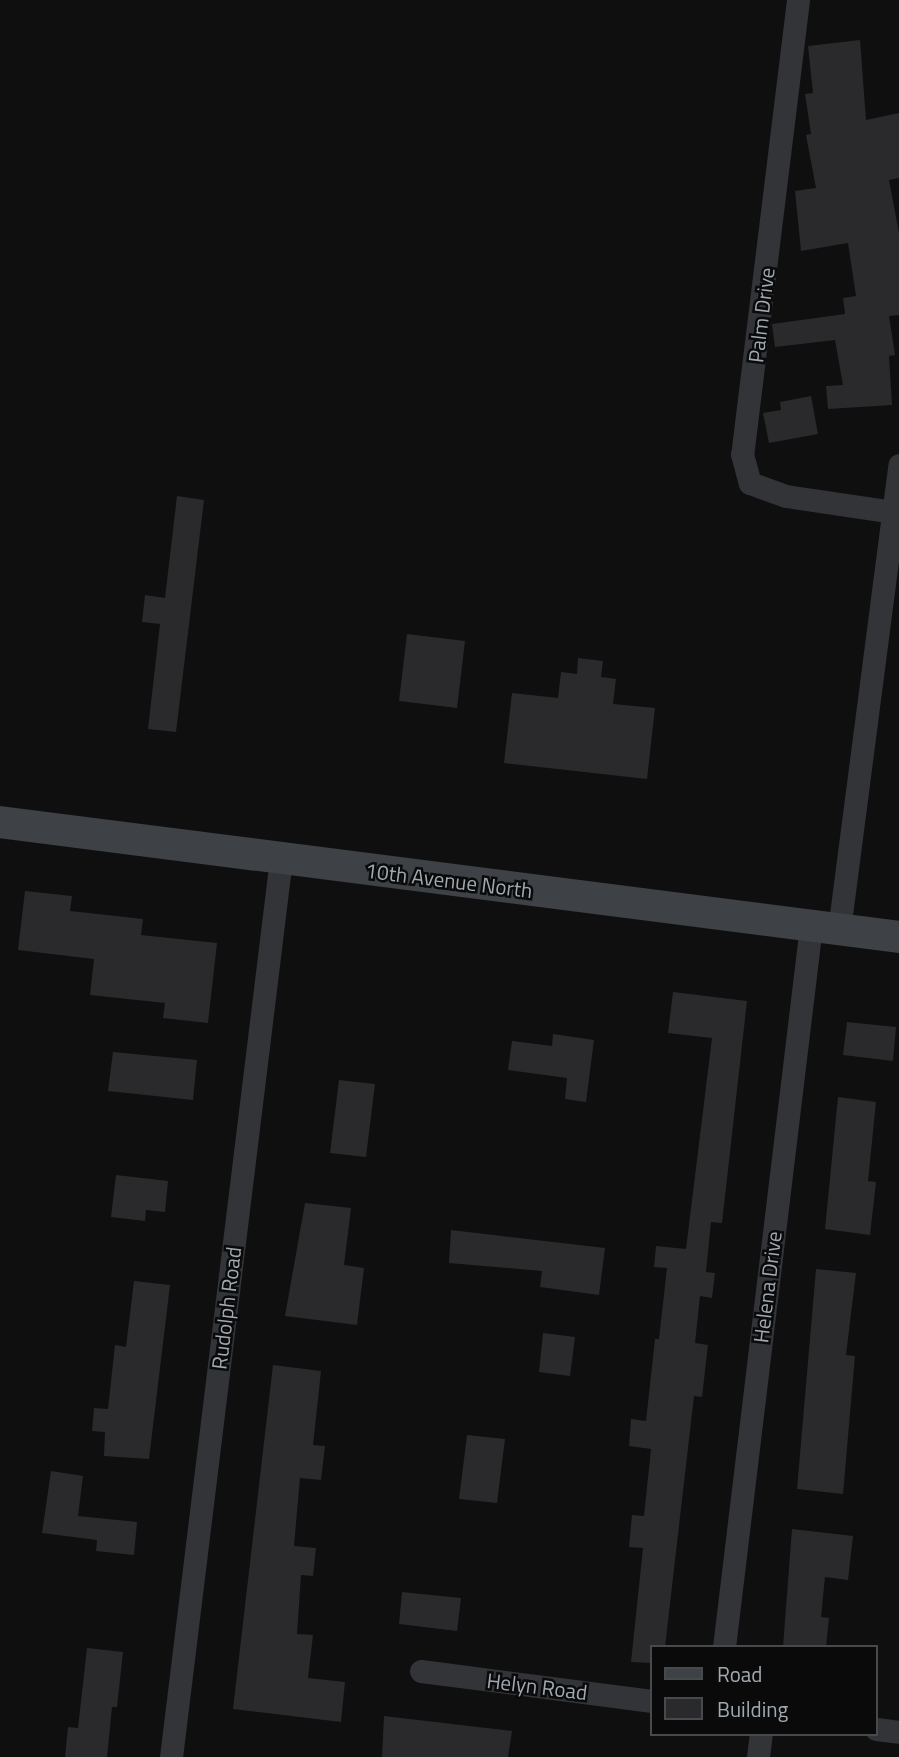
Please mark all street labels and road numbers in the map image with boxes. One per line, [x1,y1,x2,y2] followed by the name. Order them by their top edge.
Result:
[743,266,779,364] street label: Palm Drive
[364,857,534,903] street label: 10th Avenue North
[748,1230,786,1344] street label: Helena Drive
[206,1245,246,1371] street label: Rudolph Road
[485,1667,589,1705] street label: Helyn Road

